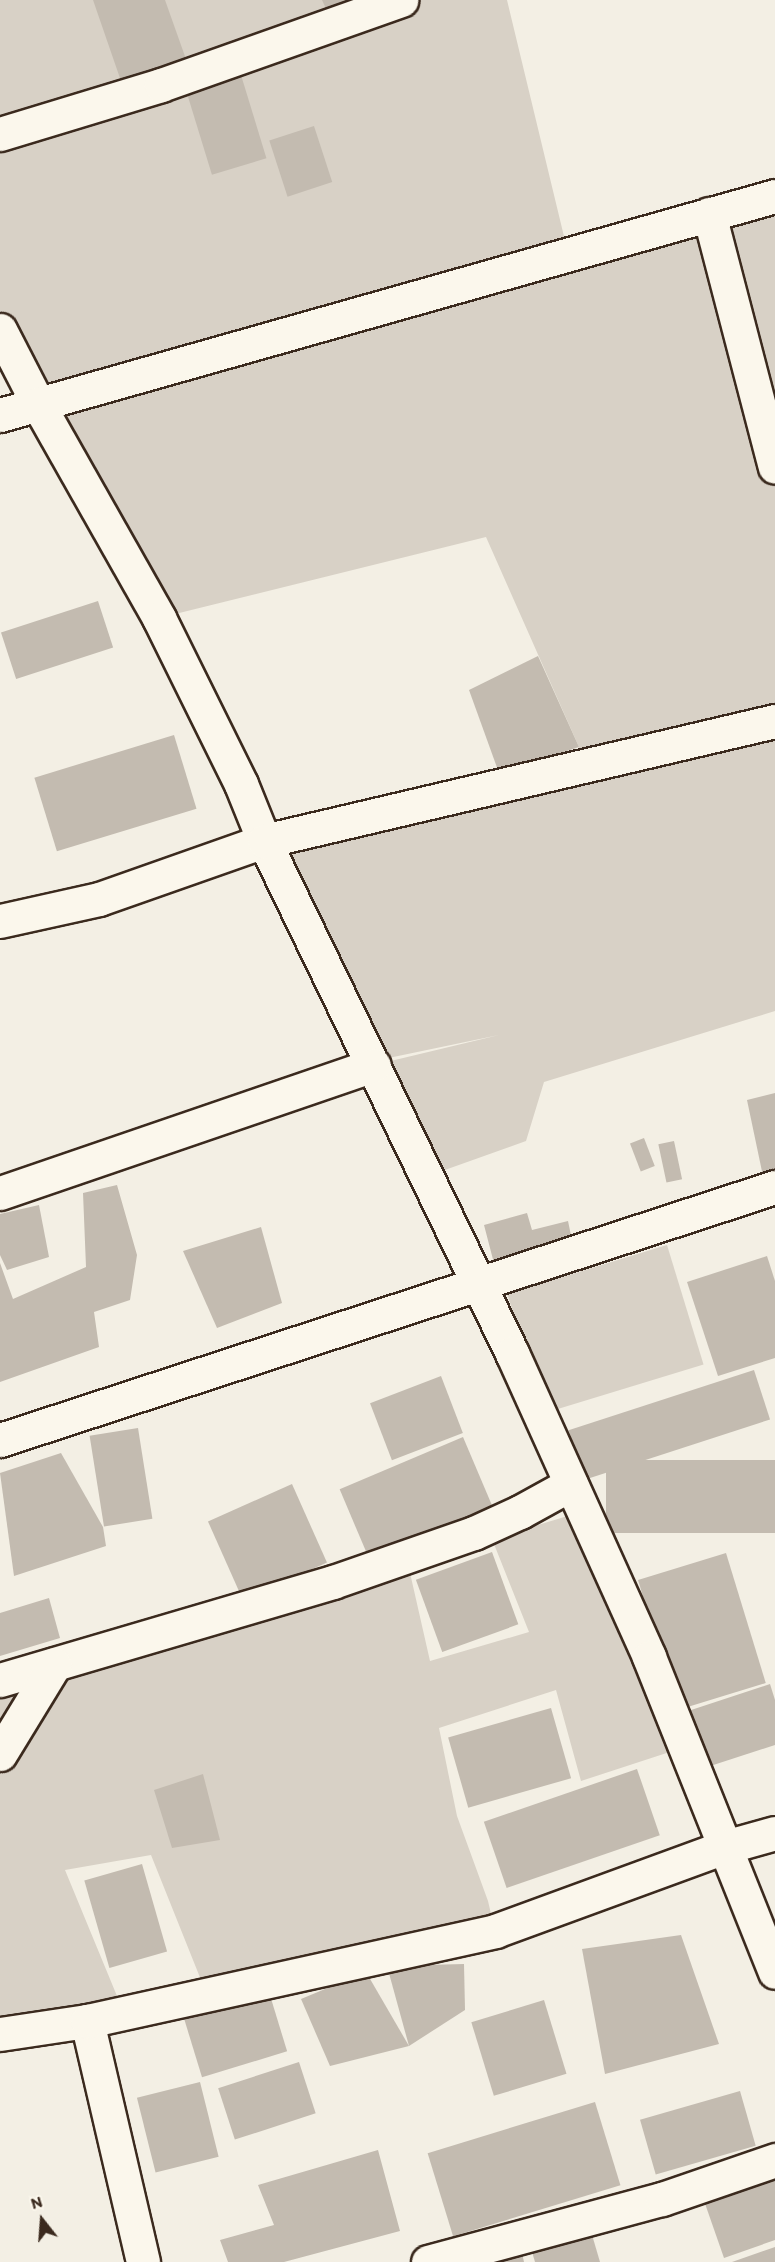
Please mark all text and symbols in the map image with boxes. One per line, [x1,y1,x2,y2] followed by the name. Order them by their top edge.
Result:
[12,2190,72,2250] north arrow
[29,2192,45,2213] text: N

